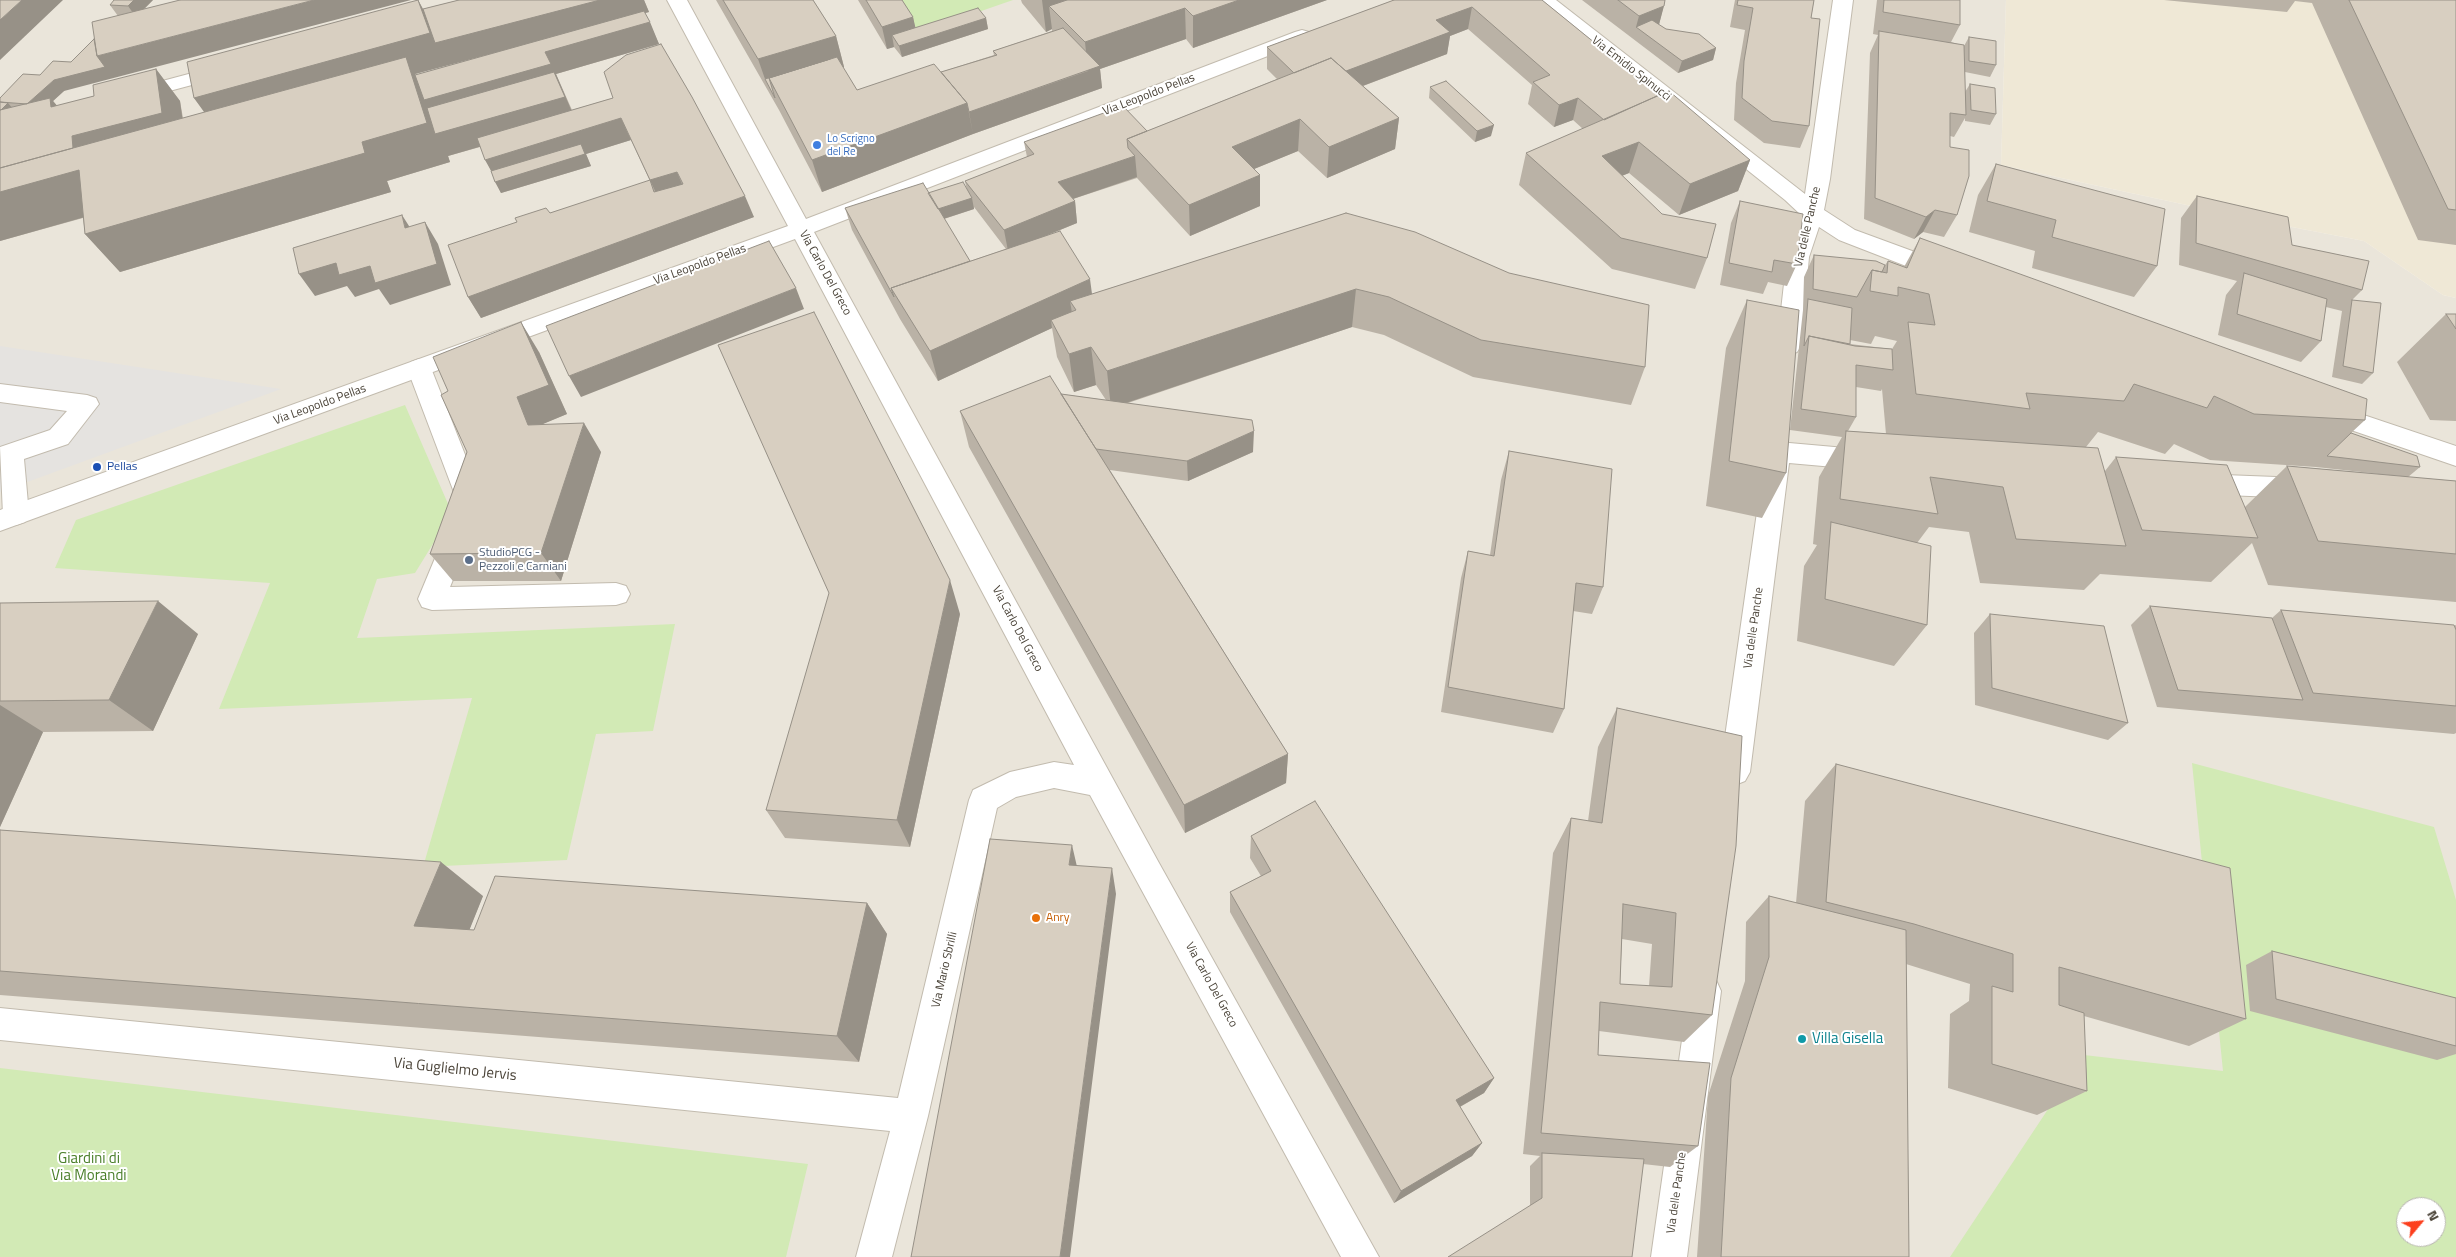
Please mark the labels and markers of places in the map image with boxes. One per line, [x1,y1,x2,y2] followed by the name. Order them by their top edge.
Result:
[827,132,875,158] place label: Lo Scrigno del Re
[811,139,823,151] marker: Lo Scrigno del Re
[107,460,137,474] place label: Pellas
[91,461,103,473] marker: Pellas
[479,546,567,574] place label: StudioPCG - Pezzoli e Carniani
[463,554,475,566] marker: StudioPCG - Pezzoli e Carniani
[1046,911,1070,925] place label: Anry
[1030,912,1042,924] marker: Anry
[1812,1030,1883,1048] place label: Villa Gisella
[1796,1033,1808,1045] marker: Villa Gisella

